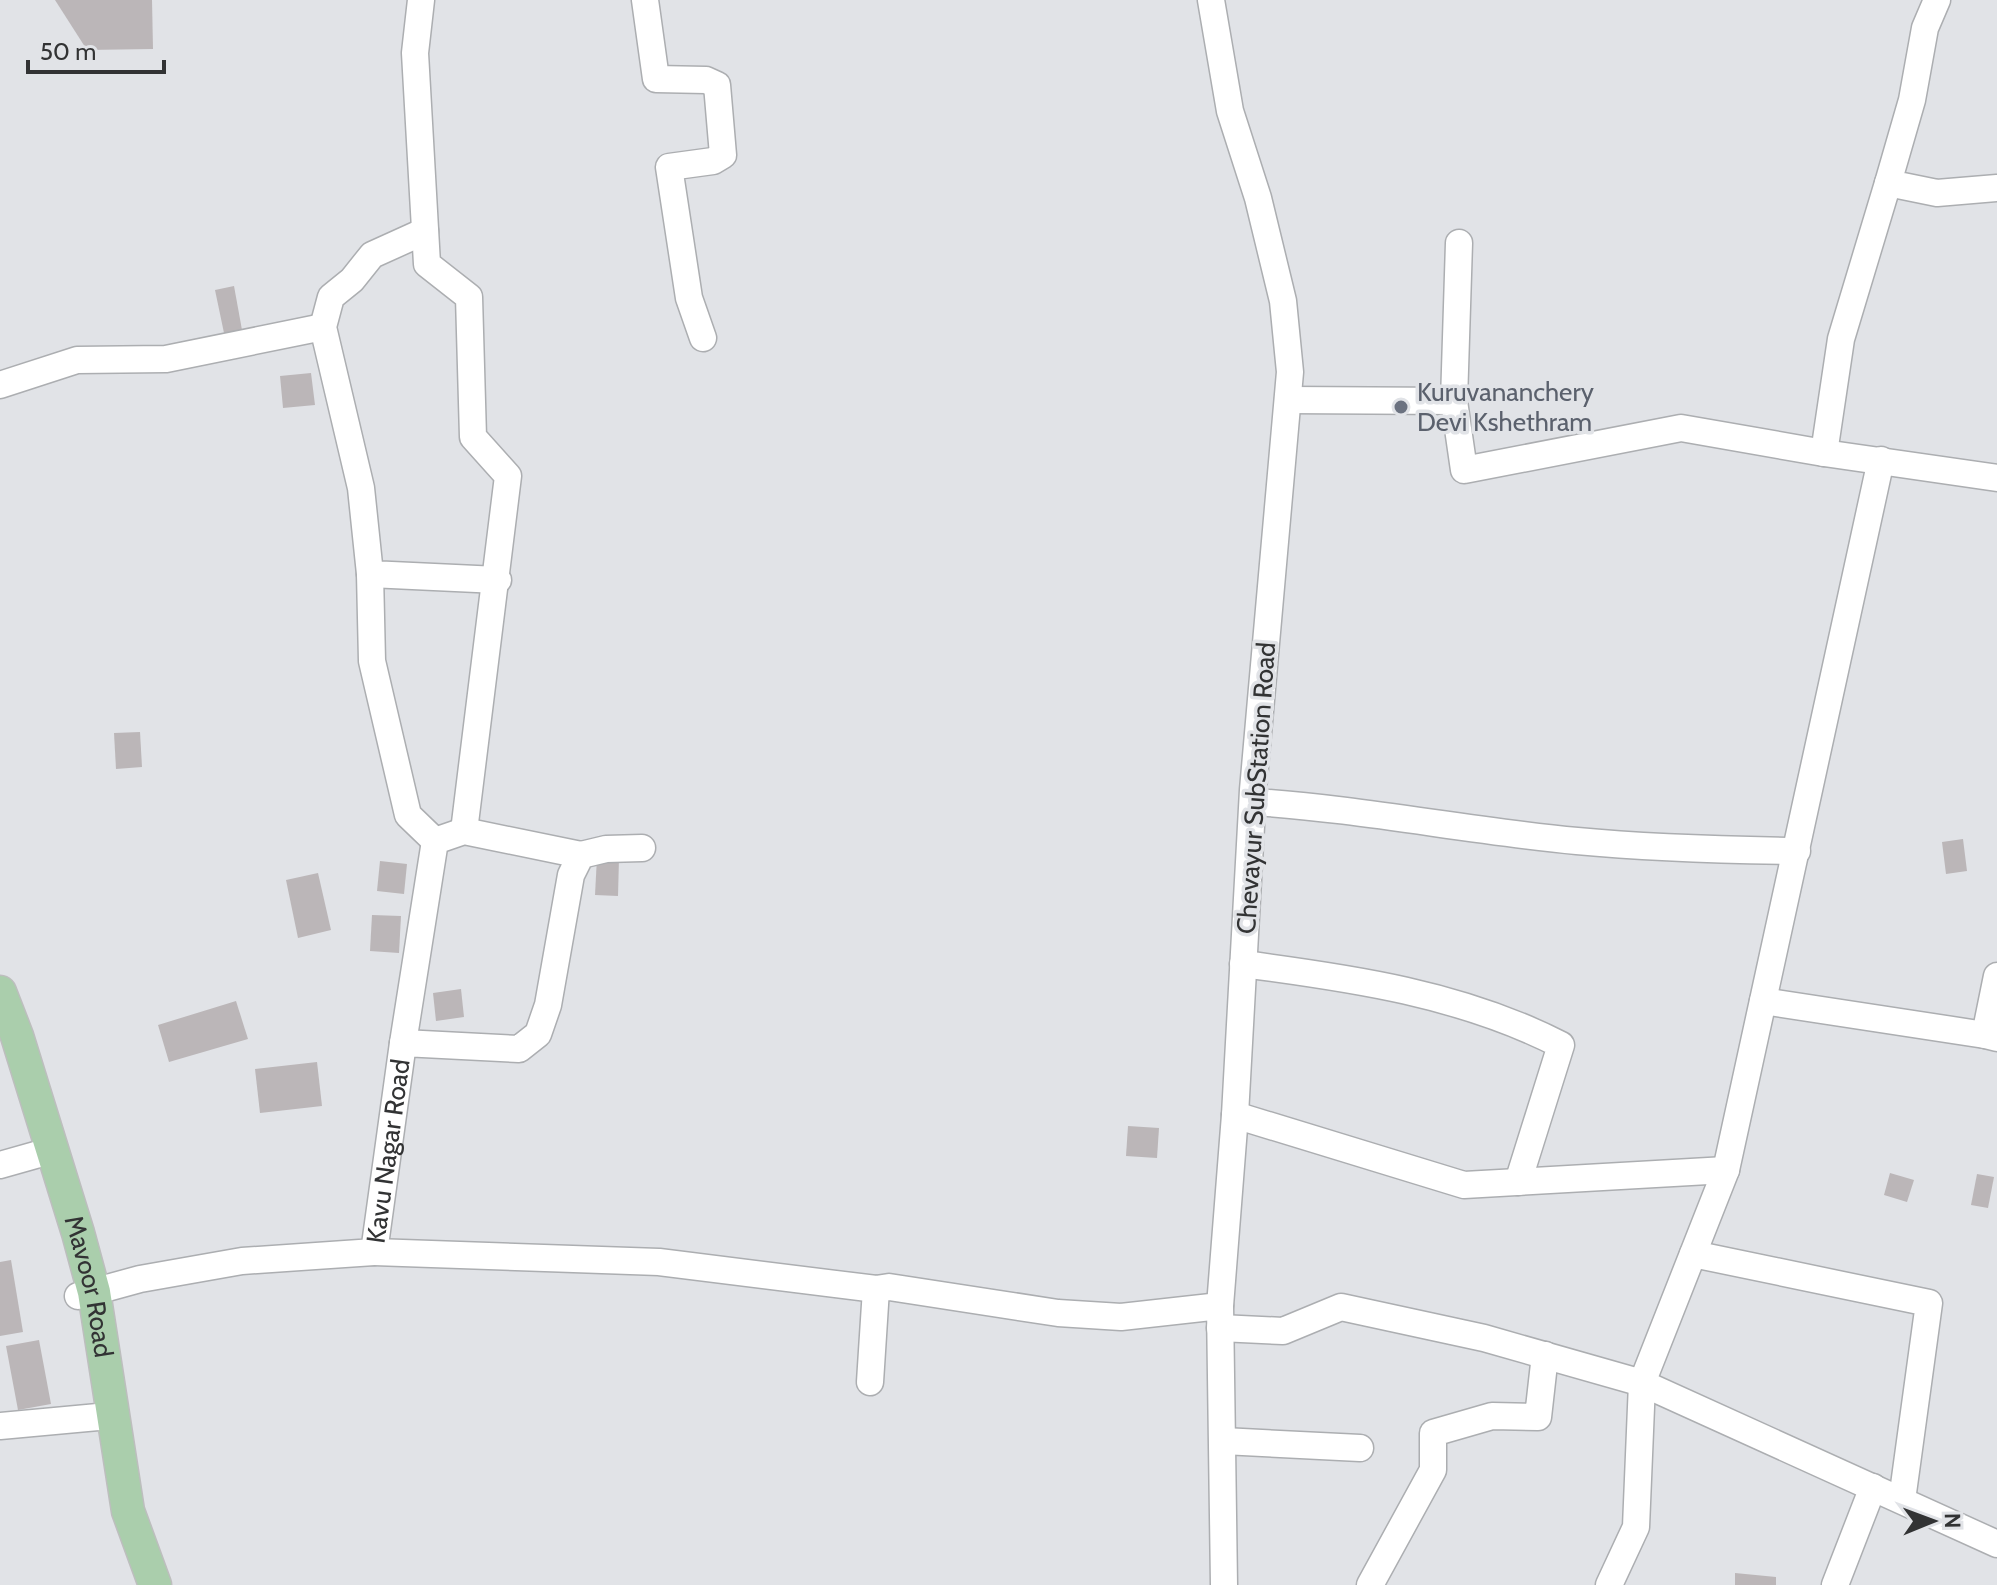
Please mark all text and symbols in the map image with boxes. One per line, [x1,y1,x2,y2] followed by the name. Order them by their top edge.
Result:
[28,24,164,74] scale bar
[40,37,96,66] text: 50 m
[1417,376,1594,438] place label: Kuruvananchery Devi Kshethram
[1392,398,1410,416] marker: Kuruvananchery Devi Kshethram
[1230,641,1282,935] street label: Chevayur SubStation Road
[359,1057,417,1245] street label: Kavu Nagar Road
[57,1211,120,1359] street label: Mavoor Road
[1893,1481,1973,1561] north arrow
[1939,1513,1966,1529] text: N

